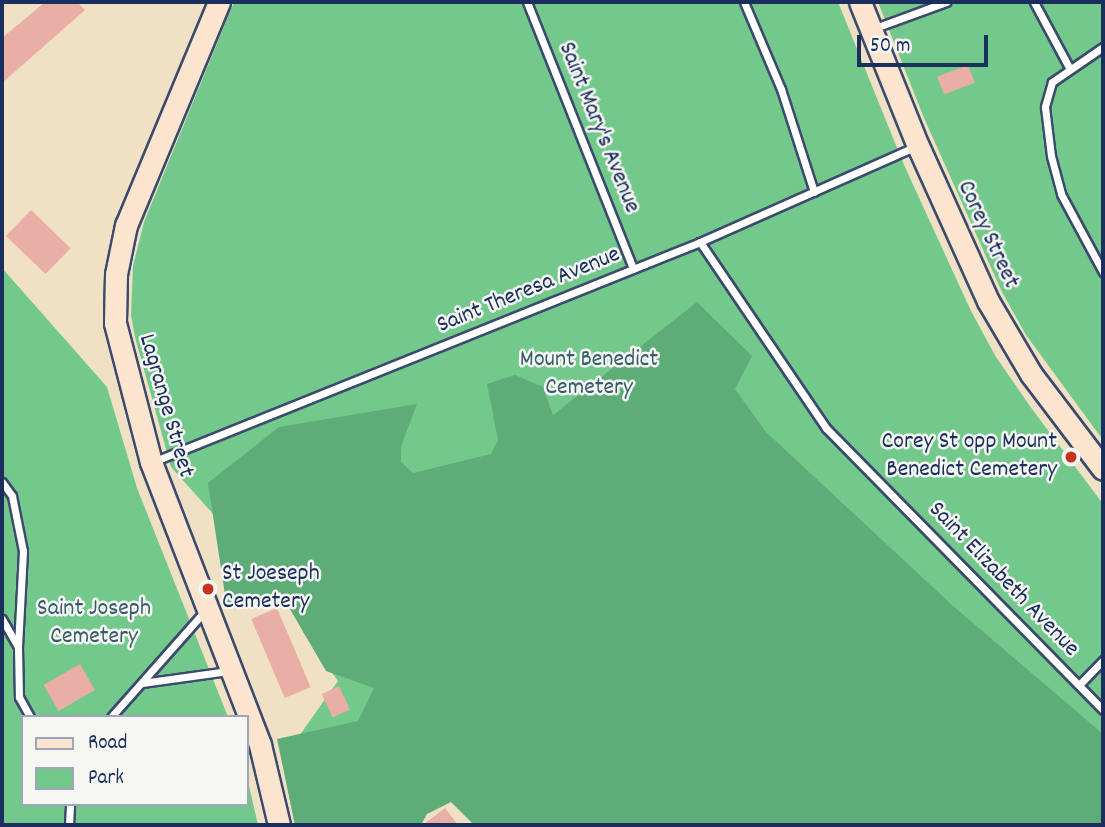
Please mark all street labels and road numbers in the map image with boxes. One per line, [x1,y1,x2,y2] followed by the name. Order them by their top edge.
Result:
[551,38,645,218] street label: Saint Mary's Avenue
[950,177,1024,293] street label: Corey Street
[433,241,625,341] street label: Saint Theresa Avenue
[131,331,199,481] street label: Lagrange Street
[921,496,1085,664] street label: Saint Elizabeth Avenue

